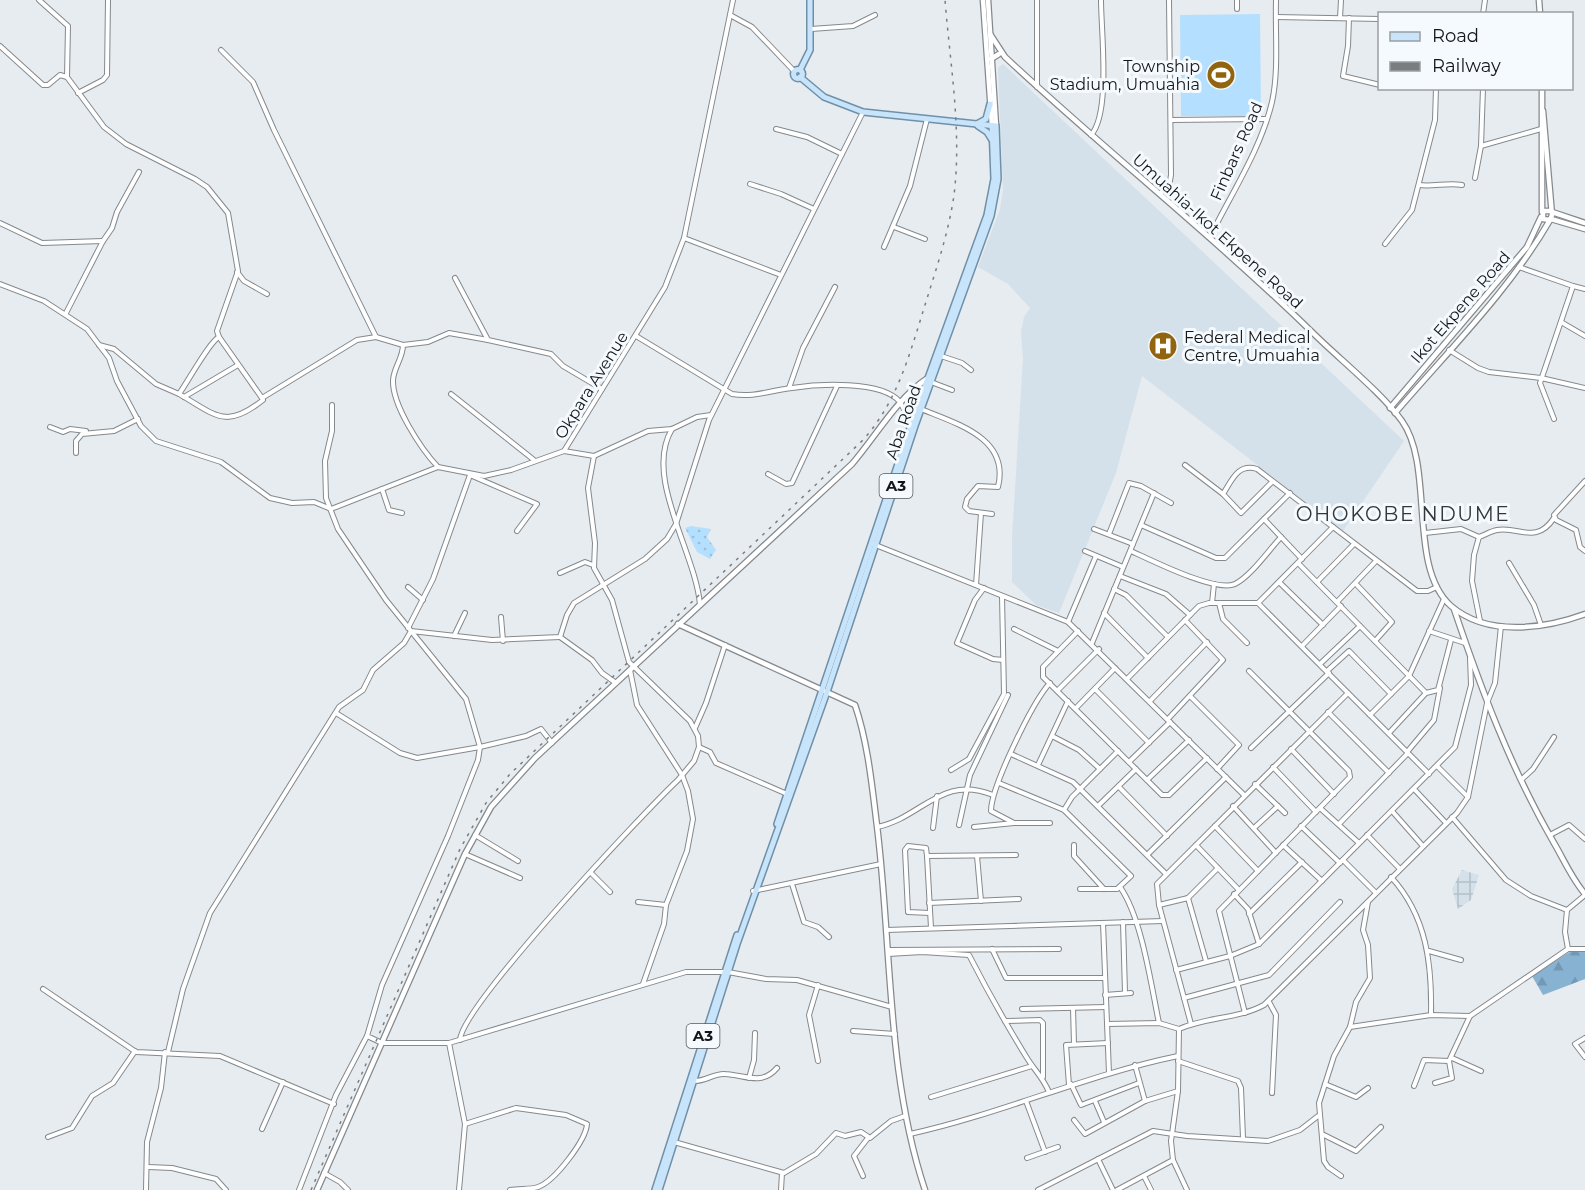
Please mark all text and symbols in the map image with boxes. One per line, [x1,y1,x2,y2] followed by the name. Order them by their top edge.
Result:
[1378,12,1573,90] legend
[1432,25,1479,47] text: Road
[1432,55,1501,77] text: Railway
[1050,57,1200,94] place label: Township Stadium, Umuahia
[1205,59,1237,91] sports icon: Township Stadium, Umuahia
[1206,99,1267,203] street label: Finbars Road
[1129,150,1307,313] street label: Umuahia-Ikot Ekpene Road
[1407,248,1514,367] street label: Ikot Ekpene Road
[551,328,632,442] street label: Okpara Avenue
[1184,328,1320,365] place label: Federal Medical Centre, Umuahia
[1147,330,1179,362] hospital icon: Federal Medical Centre, Umuahia
[882,382,925,462] street label: Aba Road
[880,474,912,498] road number: A3
[1296,502,1510,526] district label: OHOKOBE NDUME
[686,1024,720,1048] road number: A3

